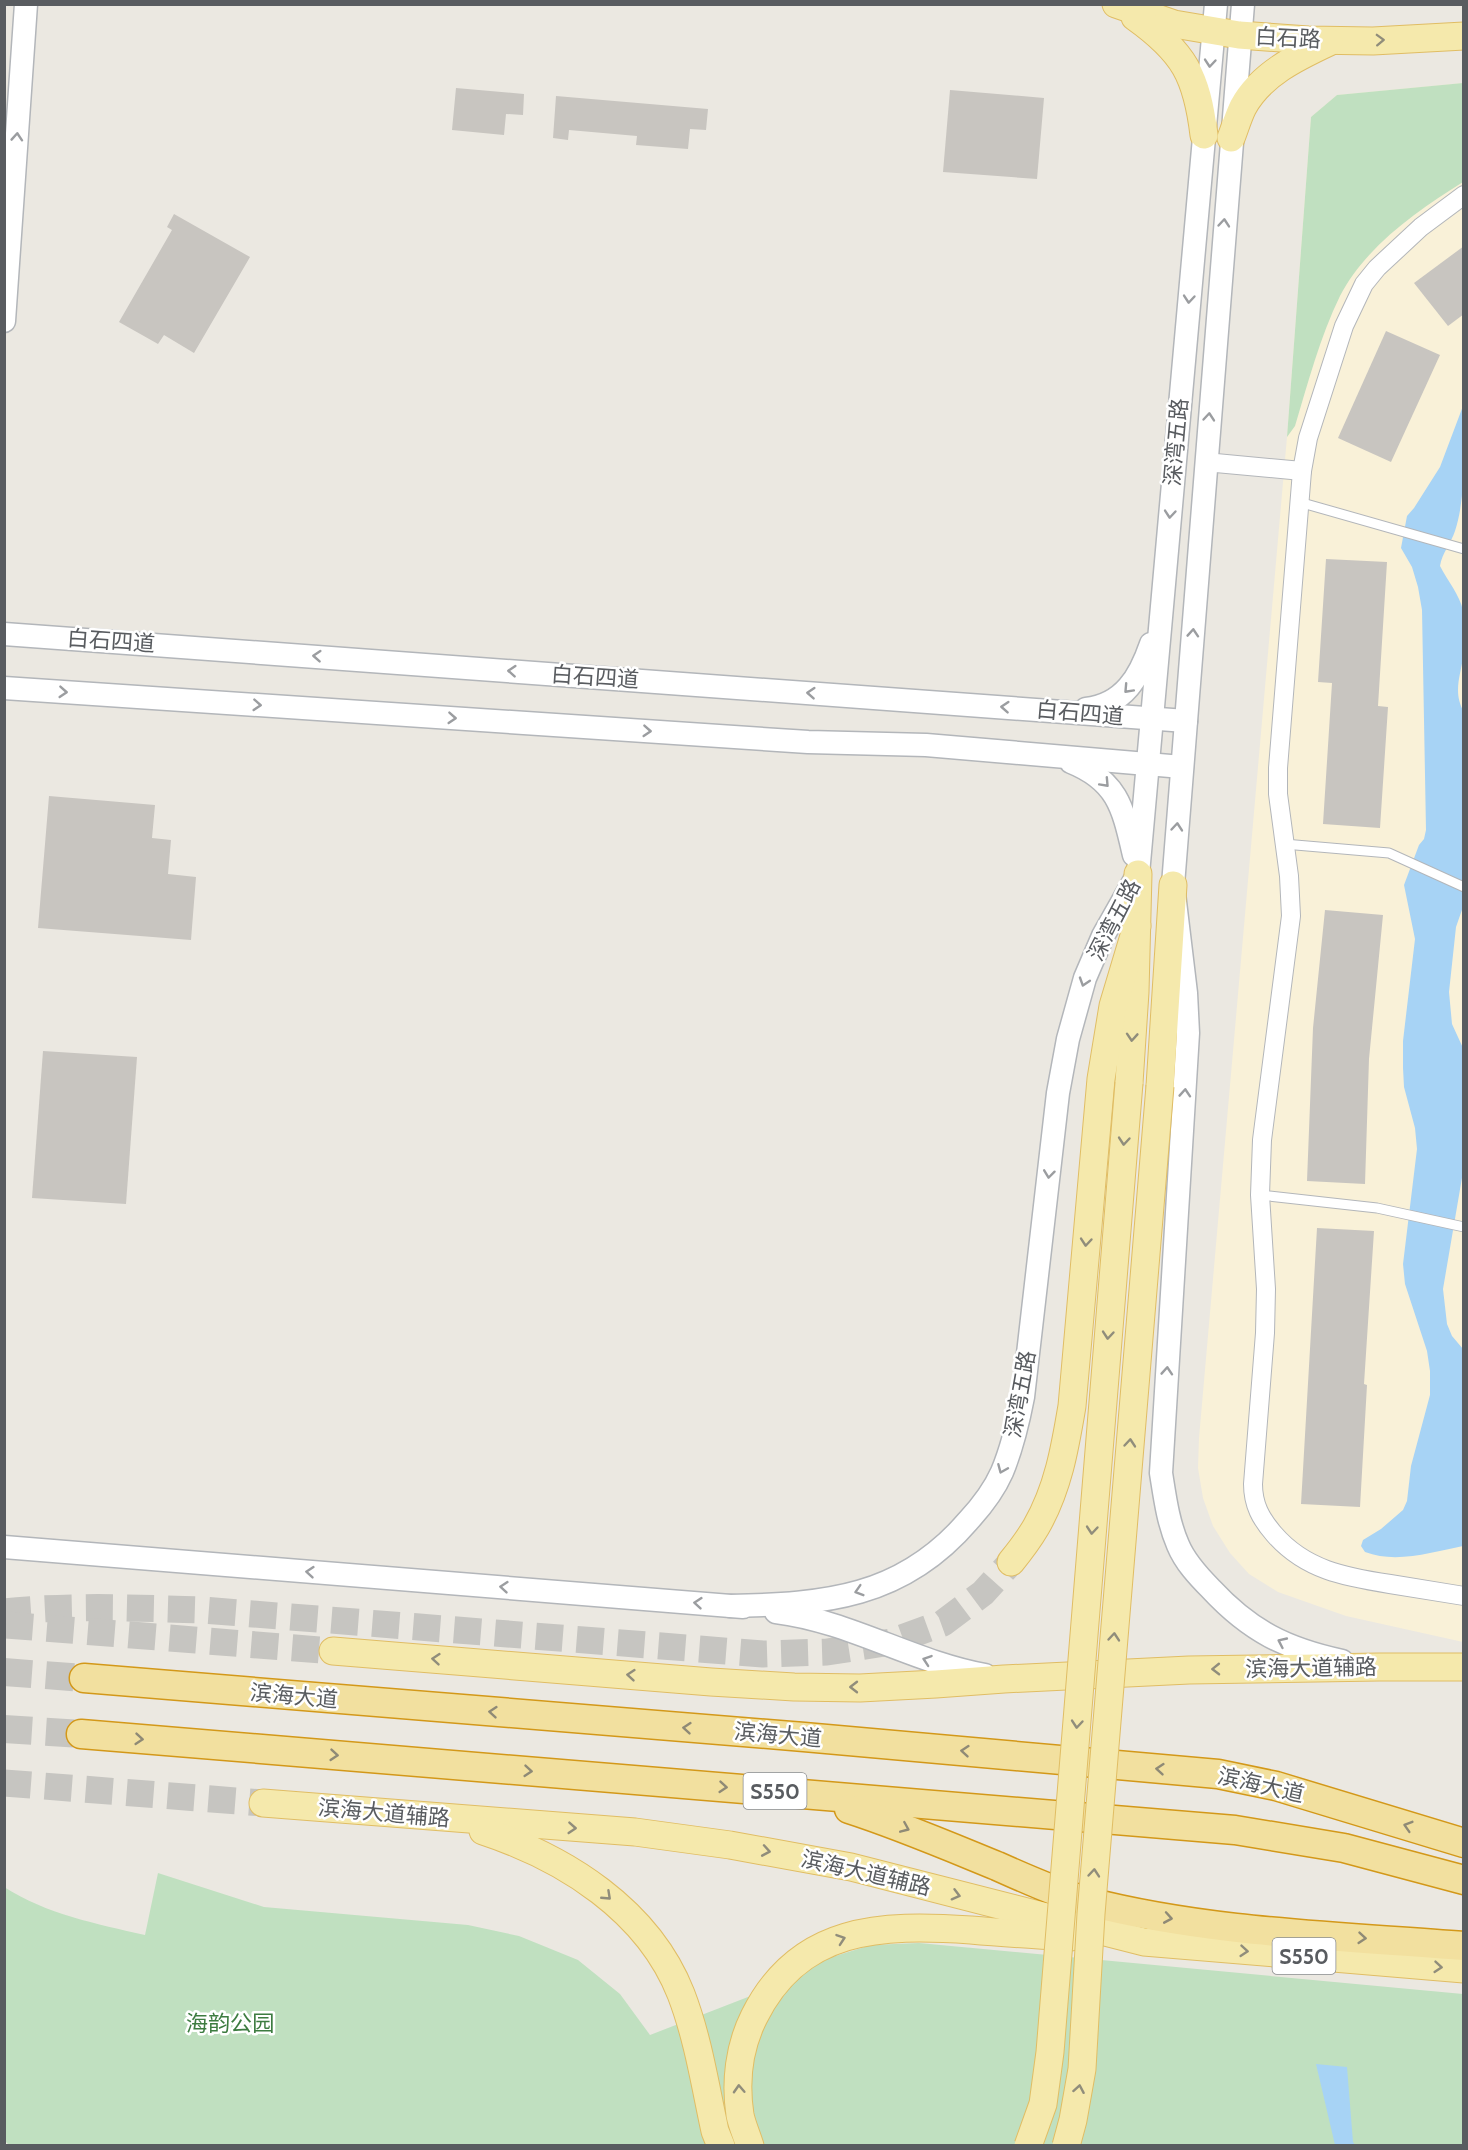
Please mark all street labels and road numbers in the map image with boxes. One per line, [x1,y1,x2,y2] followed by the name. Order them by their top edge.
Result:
[1254,23,1322,53] street label: 白石路
[1159,397,1193,487] street label: 深湾五路
[66,624,156,658] street label: 白石四道
[550,660,640,694] street label: 白石四道
[1035,696,1125,730] street label: 白石四道
[1082,875,1146,965] street label: 深湾五路
[999,1348,1041,1440] street label: 深湾五路
[1245,1653,1377,1683] street label: 滨海大道辅路
[249,1679,339,1713] street label: 滨海大道
[733,1718,823,1752] street label: 滨海大道
[1215,1762,1307,1808] street label: 滨海大道
[744,1773,806,1809] road number: S550
[317,1794,451,1832] street label: 滨海大道辅路
[799,1845,933,1901] street label: 滨海大道辅路
[1272,1938,1336,1974] road number: S550

